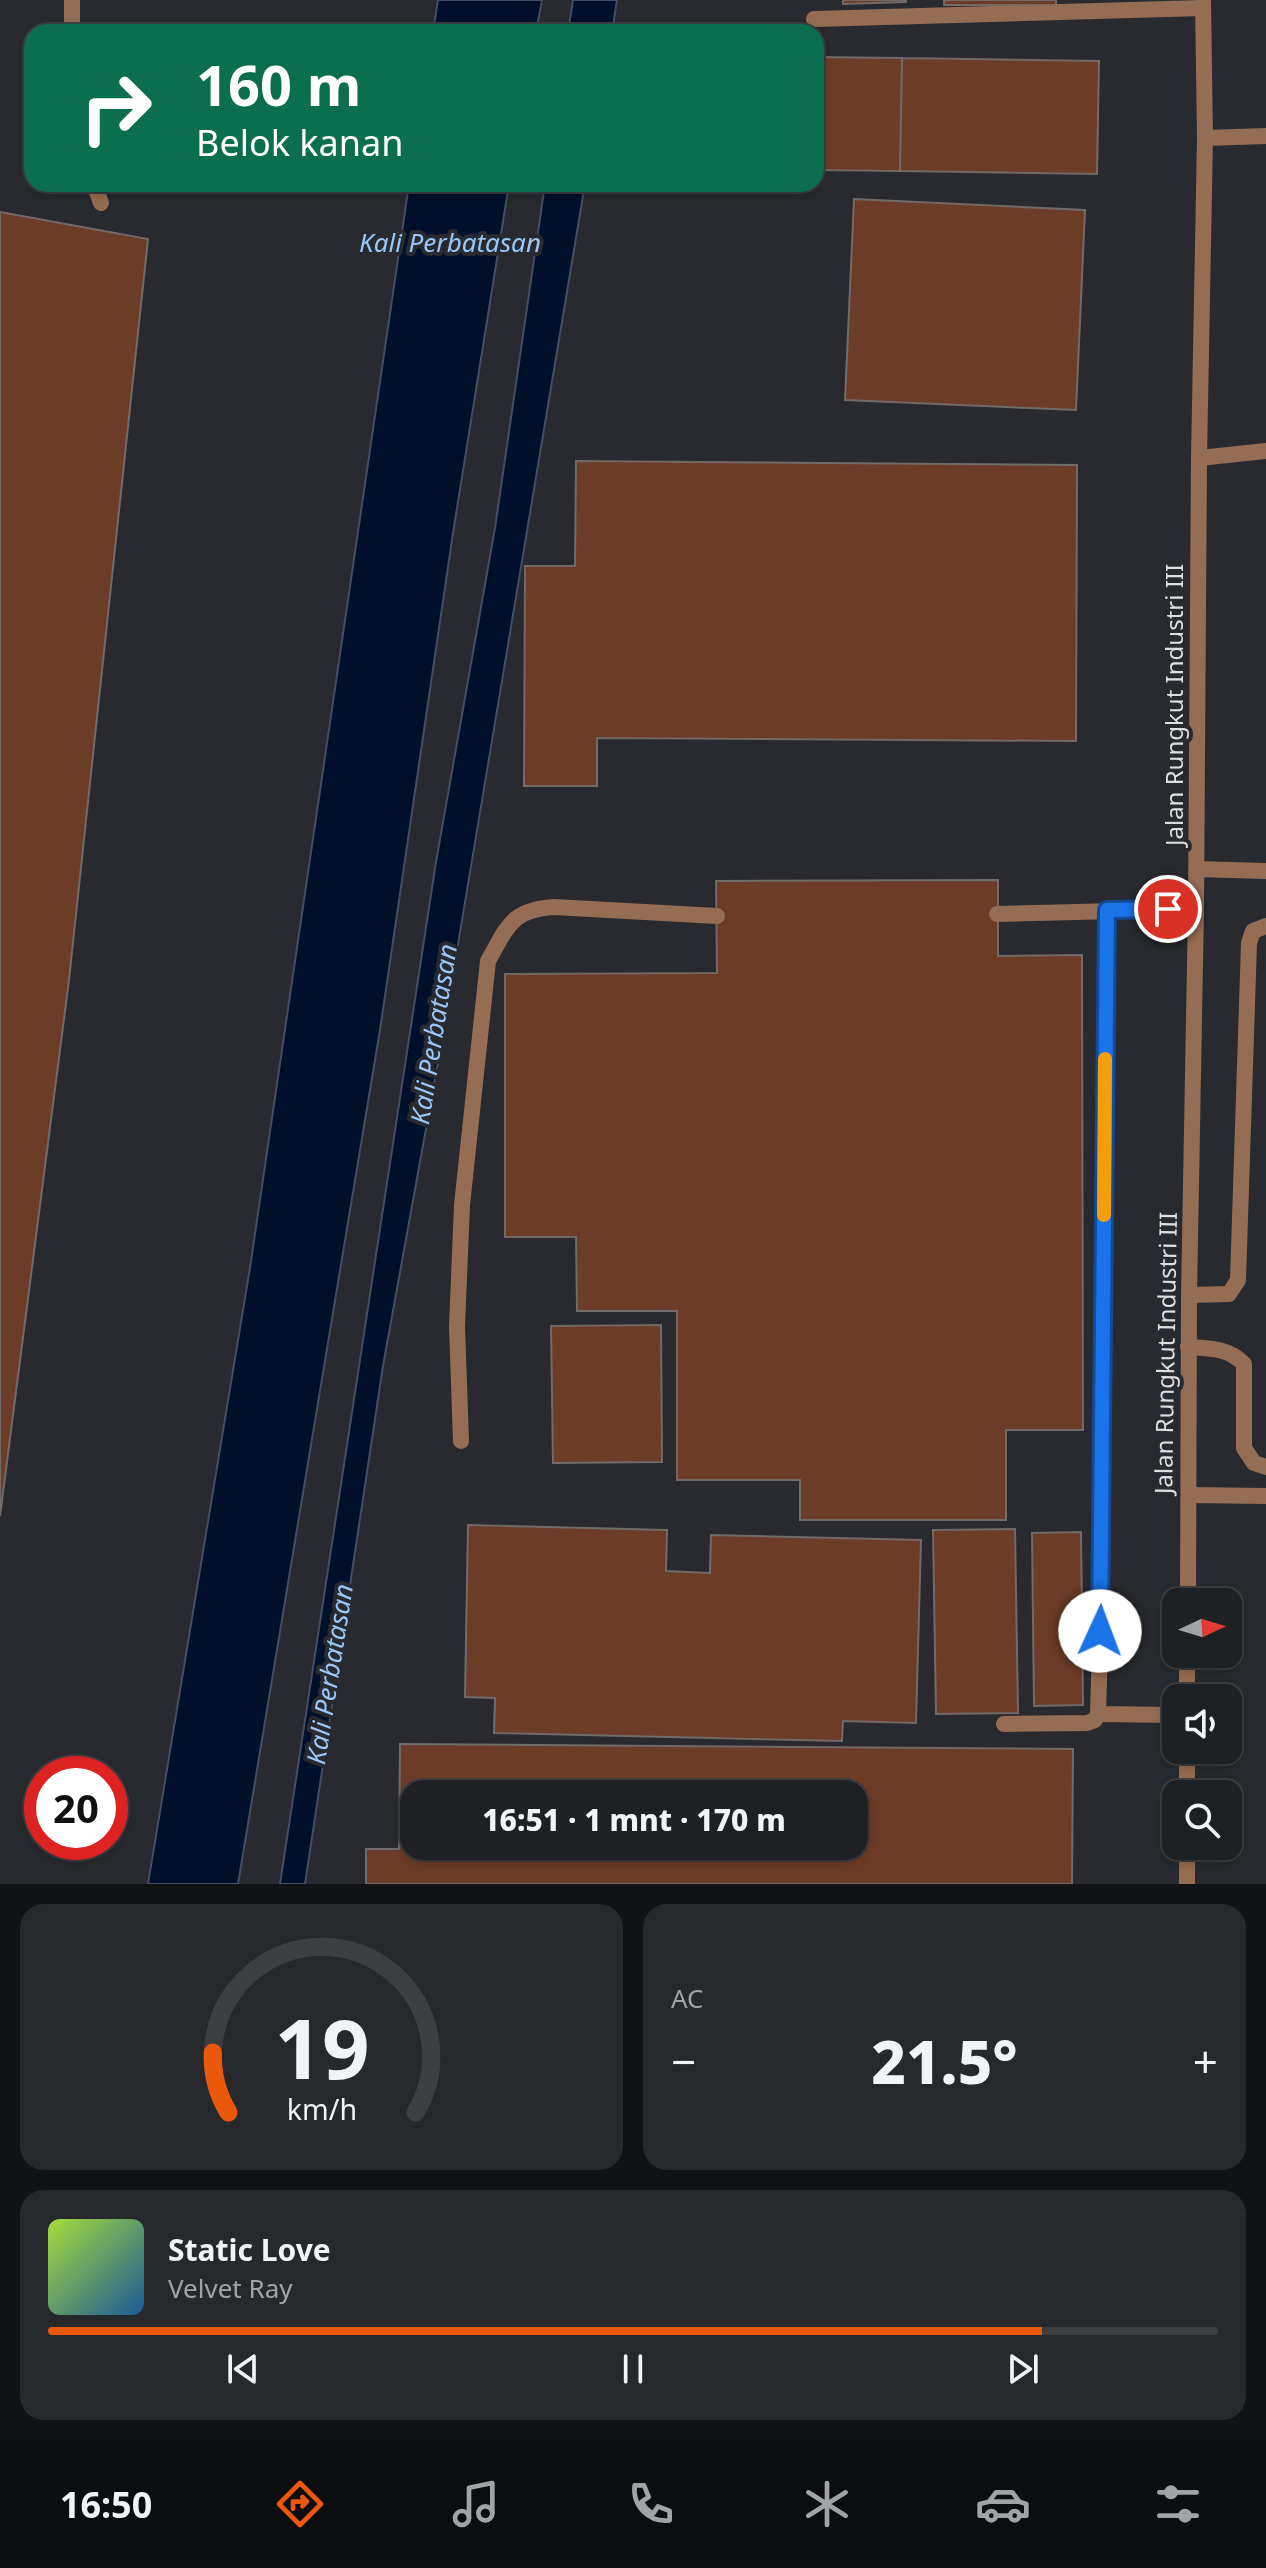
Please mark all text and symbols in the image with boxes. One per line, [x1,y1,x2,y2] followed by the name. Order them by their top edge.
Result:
[196,46,361,122] text: 160 m
[64,56,168,160] icon: right
[196,118,403,167] text: Belok kanan
[359,224,541,260] water label: Kali Perbatasan
[1157,564,1190,848] street label: Jalan Rungkut Industri III
[1134,875,1202,943] pin
[1146,887,1190,931] icon: arrive
[401,941,465,1127] water label: Kali Perbatasan
[1146,1212,1184,1496] street label: Jalan Rungkut Industri III
[297,1581,361,1767] water label: Kali Perbatasan
[1162,1588,1242,1668] north arrow
[1162,1588,1242,1860] map controls
[1058,1589,1142,1673] position arrow
[1162,1684,1242,1764] button: sound
[24,1756,128,1860] speed limit sign: 20
[1162,1780,1242,1860] button: search
[482,1799,786,1840] text: 16:51 · 1 mnt · 170 m
[671,1980,704,2016] text: AC
[274,1990,369,2103] text: 19
[871,2020,1018,2102] text: 21.5°
[671,2031,696,2091] text: −
[1193,2031,1218,2091] text: +
[286,2089,357,2128] text: km/h
[168,2229,331,2270] text: Static Love
[168,2270,293,2306] text: Velvet Ray
[221,2347,265,2391] icon: previous
[611,2347,655,2391] icon: pause
[1001,2347,1045,2391] icon: next
[272,2476,328,2532] icon: directions
[448,2476,504,2532] icon: music
[623,2476,679,2532] icon: phone
[799,2476,855,2532] icon: climate
[975,2476,1031,2532] icon: car
[1150,2476,1206,2532] icon: filters
[60,2480,152,2529] text: 16:50

